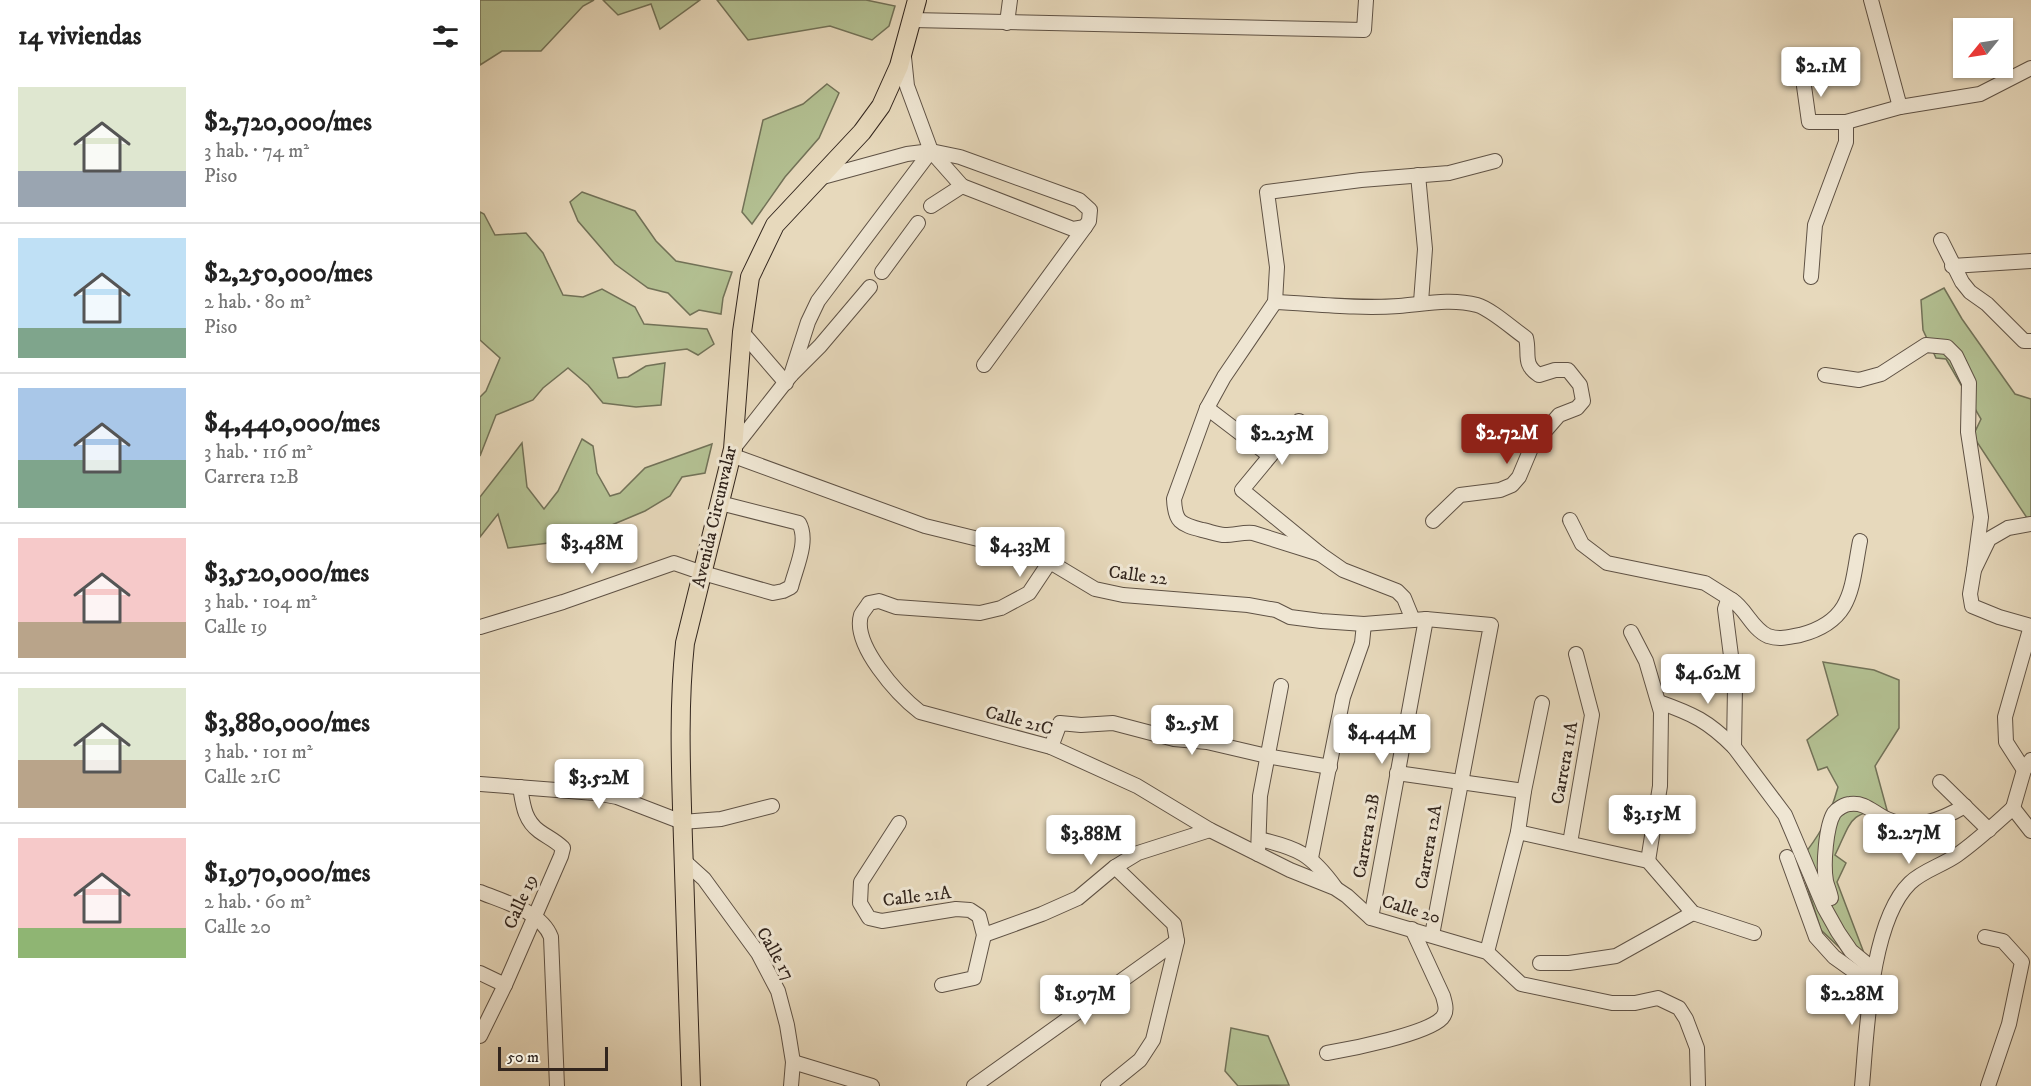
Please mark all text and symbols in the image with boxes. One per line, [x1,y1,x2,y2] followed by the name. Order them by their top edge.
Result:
[1953,18,2013,78] north arrow
[1953,18,2013,78] map controls
[18,20,141,53] text: 14 viviendas
[429,20,462,53] icon: filters
[1779,47,1863,98] pin: $2.1M
[1795,54,1847,79] text: $2.1M
[204,106,372,139] text: $2,720,000/mes
[66,111,138,183] icon: home
[204,139,309,164] text: 3 hab. · 74 m²
[204,164,237,189] text: Piso
[204,257,373,290] text: $2,250,000/mes
[66,262,138,334] icon: home
[204,290,311,315] text: 2 hab. · 80 m²
[204,315,237,340] text: Piso
[204,407,380,440] text: $4,440,000/mes
[66,412,138,484] icon: home
[1458,414,1556,465] pin: $2.72M
[1233,415,1331,466] pin: $2.25M
[1475,421,1539,446] text: $2.72M
[1250,422,1314,447] text: $2.25M
[204,440,312,465] text: 3 hab. · 116 m²
[688,443,742,590] street label: Avenida Circunvalar
[204,465,299,490] text: Carrera 12B
[543,524,641,575] pin: $3.48M
[971,527,1069,578] pin: $4.33M
[560,531,624,556] text: $3.48M
[990,534,1050,559] text: $4.33M
[204,557,369,590] text: $3,520,000/mes
[1107,561,1169,591] street label: Calle 22
[66,562,138,634] icon: home
[204,590,317,615] text: 3 hab. · 104 m²
[204,615,268,640] text: Calle 19
[1659,654,1757,705] pin: $4.62M
[1675,661,1741,686] text: $4.62M
[983,701,1055,741] street label: Calle 21C
[1150,705,1234,756] pin: $2.5M
[204,707,370,740] text: $3,880,000/mes
[66,712,138,784] icon: home
[1165,712,1219,737] text: $2.5M
[1333,714,1431,765] pin: $4.44M
[1547,720,1583,806] street label: Carrera 11A
[1347,721,1417,746] text: $4.44M
[204,740,313,765] text: 3 hab. · 101 m²
[550,759,648,810] pin: $3.52M
[204,765,281,790] text: Calle 21C
[569,766,629,791] text: $3.52M
[1349,792,1385,880] street label: Carrera 12B
[1603,795,1701,846] pin: $3.15M
[1411,802,1447,891] street label: Carrera 12A
[1623,802,1681,827] text: $3.15M
[1860,814,1958,865] pin: $2.27M
[1042,815,1140,866] pin: $3.88M
[1877,821,1941,846] text: $2.27M
[1060,822,1122,847] text: $3.88M
[204,857,370,890] text: $1,970,000/mes
[66,862,138,934] icon: home
[499,871,543,933] street label: Calle 19
[882,882,953,912] street label: Calle 21A
[204,890,311,915] text: 2 hab. · 60 m²
[1379,891,1443,929] street label: Calle 20
[204,915,271,940] text: Calle 20
[751,923,799,985] street label: Calle 17
[1036,975,1134,1026] pin: $1.97M
[1803,975,1901,1026] pin: $2.28M
[1054,982,1116,1007] text: $1.97M
[1820,982,1884,1007] text: $2.28M
[498,1044,608,1072] scale bar
[507,1047,539,1067] text: 50 m

